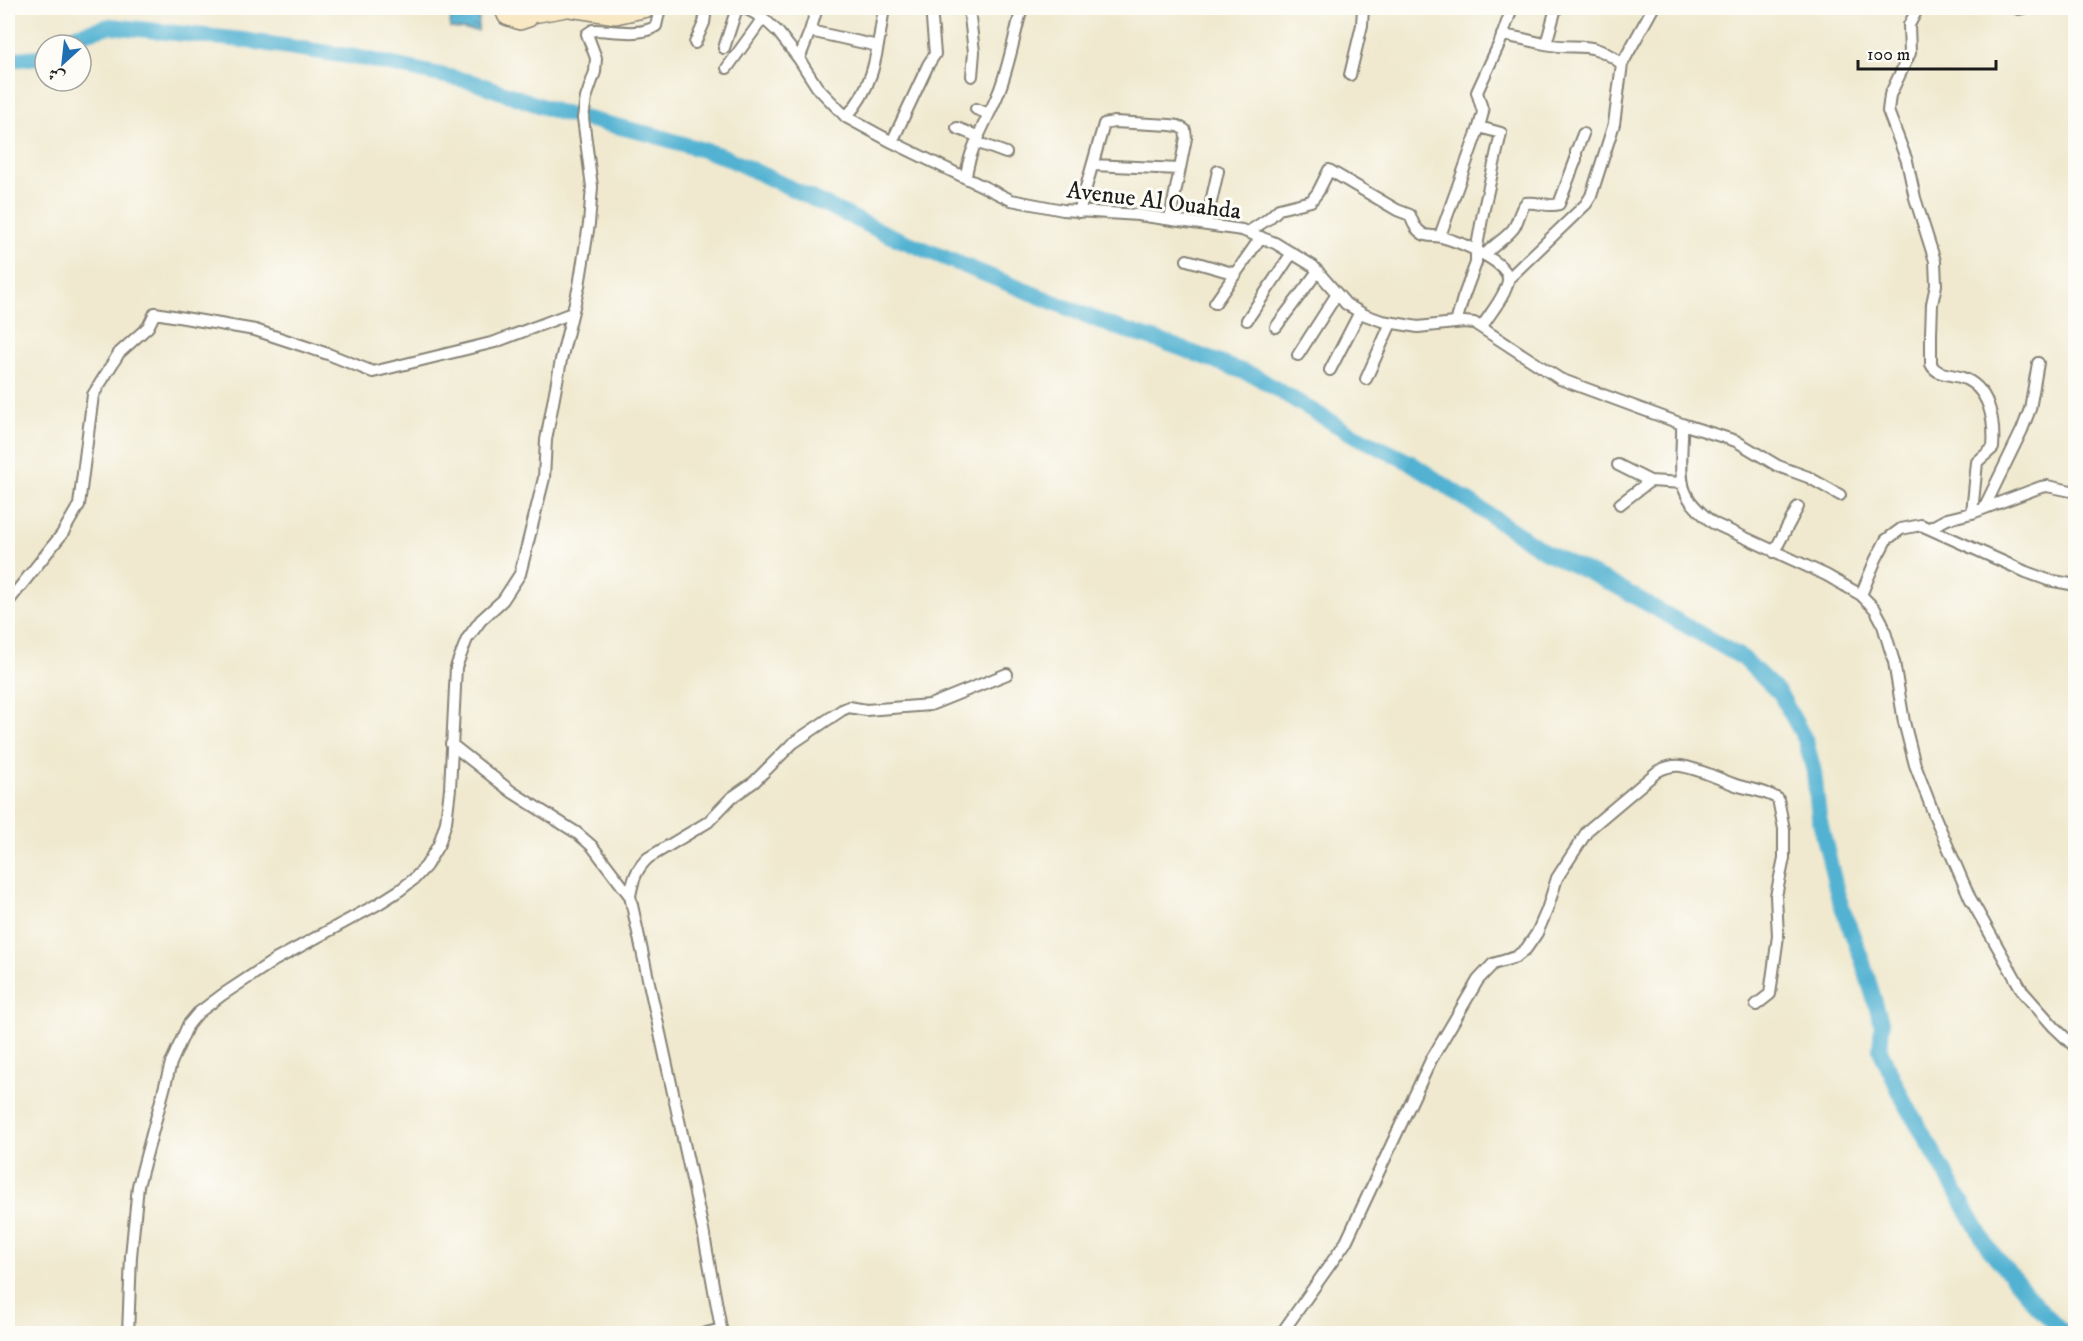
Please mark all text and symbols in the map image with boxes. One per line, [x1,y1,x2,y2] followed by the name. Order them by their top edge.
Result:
[33,33,93,93] north arrow
[1858,33,1996,71] scale bar
[1867,44,1910,66] text: 100 m
[45,63,68,88] text: ش
[1065,175,1244,227] street label: Avenue Al Ouahda

